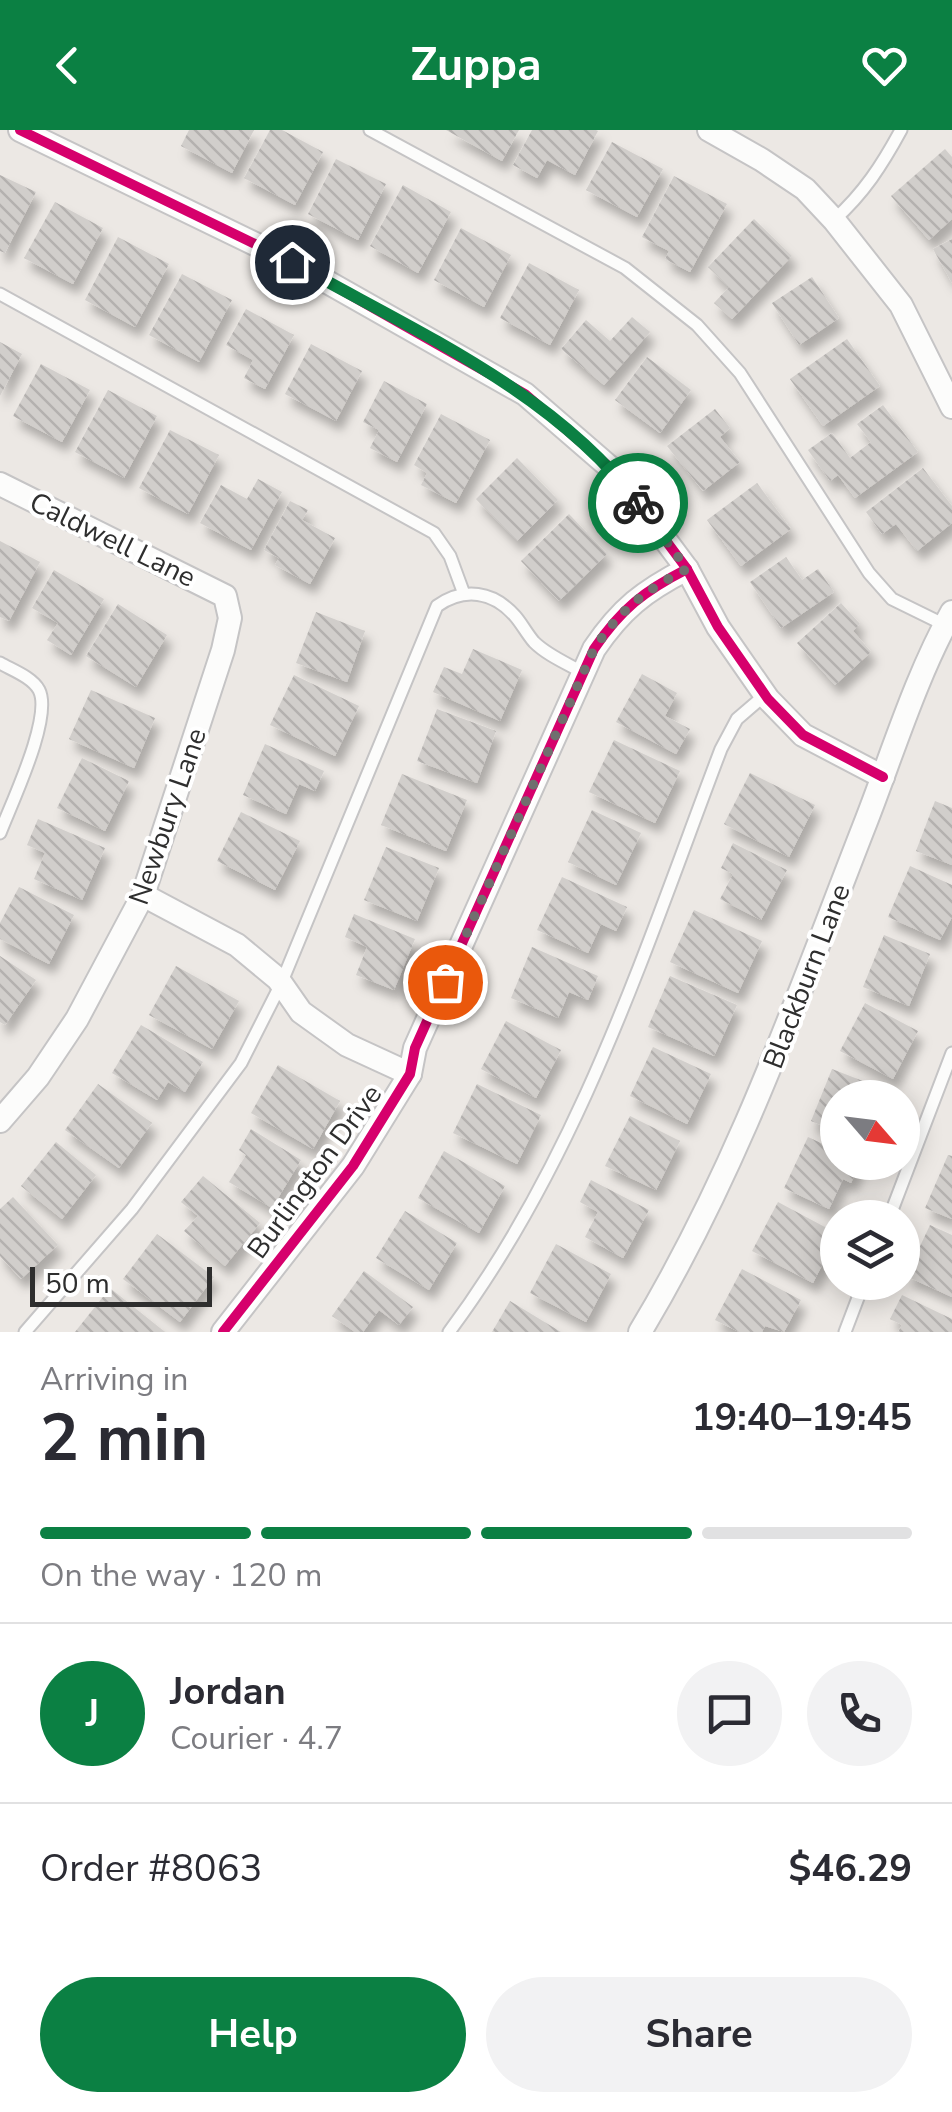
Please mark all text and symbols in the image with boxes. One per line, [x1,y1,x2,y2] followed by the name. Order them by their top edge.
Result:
[410,35,542,96] text: Zuppa
[40,38,95,93] icon: back
[857,38,912,93] icon: heart
[250,220,335,305] pin
[265,235,320,290] icon: home
[588,453,688,553] courier
[611,476,666,531] icon: bike
[23,483,202,597] street label: Caldwell Lane
[120,723,216,910] street label: Newbury Lane
[754,879,860,1074] street label: Blackburn Lane
[403,940,488,1025] pin
[418,955,473,1010] icon: bag
[239,1077,391,1266] street label: Burlington Drive
[820,1080,920,1180] north arrow
[820,1080,920,1300] map controls
[820,1200,920,1300] button: layers
[30,1262,212,1306] scale bar
[45,1265,110,1303] text: 50 m
[40,1358,188,1401] text: Arriving in
[692,1392,912,1443] text: 19:40–19:45
[40,1394,208,1483] text: 2 min
[40,1554,322,1597] text: On the way · 120 m
[677,1661,782,1766] button: chat
[807,1661,912,1766] button: phone
[170,1666,286,1717] text: Jordan
[86,1688,99,1739] text: J
[170,1717,343,1760] text: Courier · 4.7
[40,1843,262,1894] text: Order #8063
[789,1843,912,1894] text: $46.29
[40,1977,466,2092] button: Help
[486,1977,912,2092] button: Share

